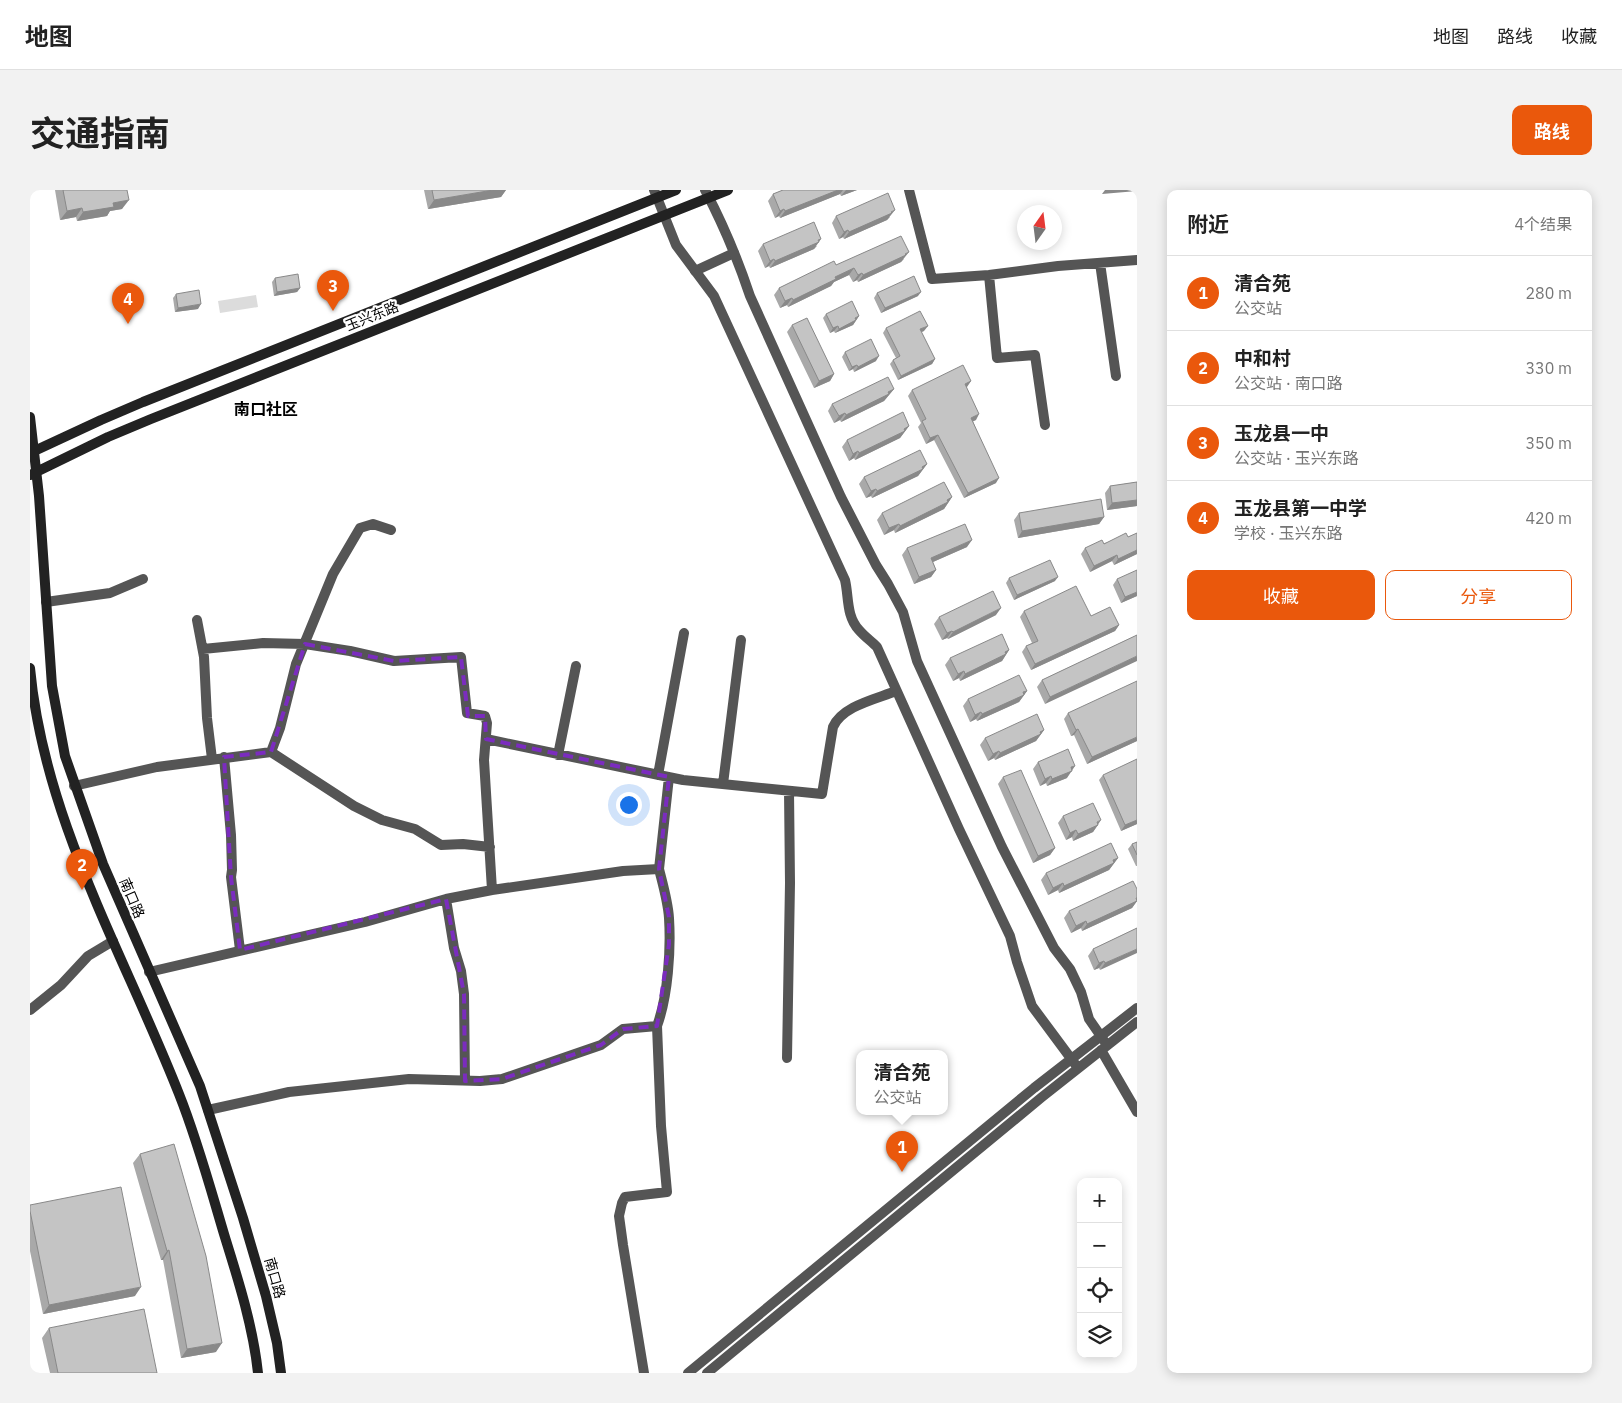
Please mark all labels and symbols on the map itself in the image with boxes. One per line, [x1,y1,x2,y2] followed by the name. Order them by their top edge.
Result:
[1017,205,1062,250] north arrow
[317,270,349,311] pin: 3
[112,283,144,324] pin: 4
[343,297,401,335] street label: 玉兴东路
[234,399,298,419] district label: 南口社区
[616,792,642,818] your location
[66,849,98,890] pin: 2
[116,875,148,921] street label: 南口路
[886,1131,918,1172] pin: 1
[261,1255,289,1301] street label: 南口路

